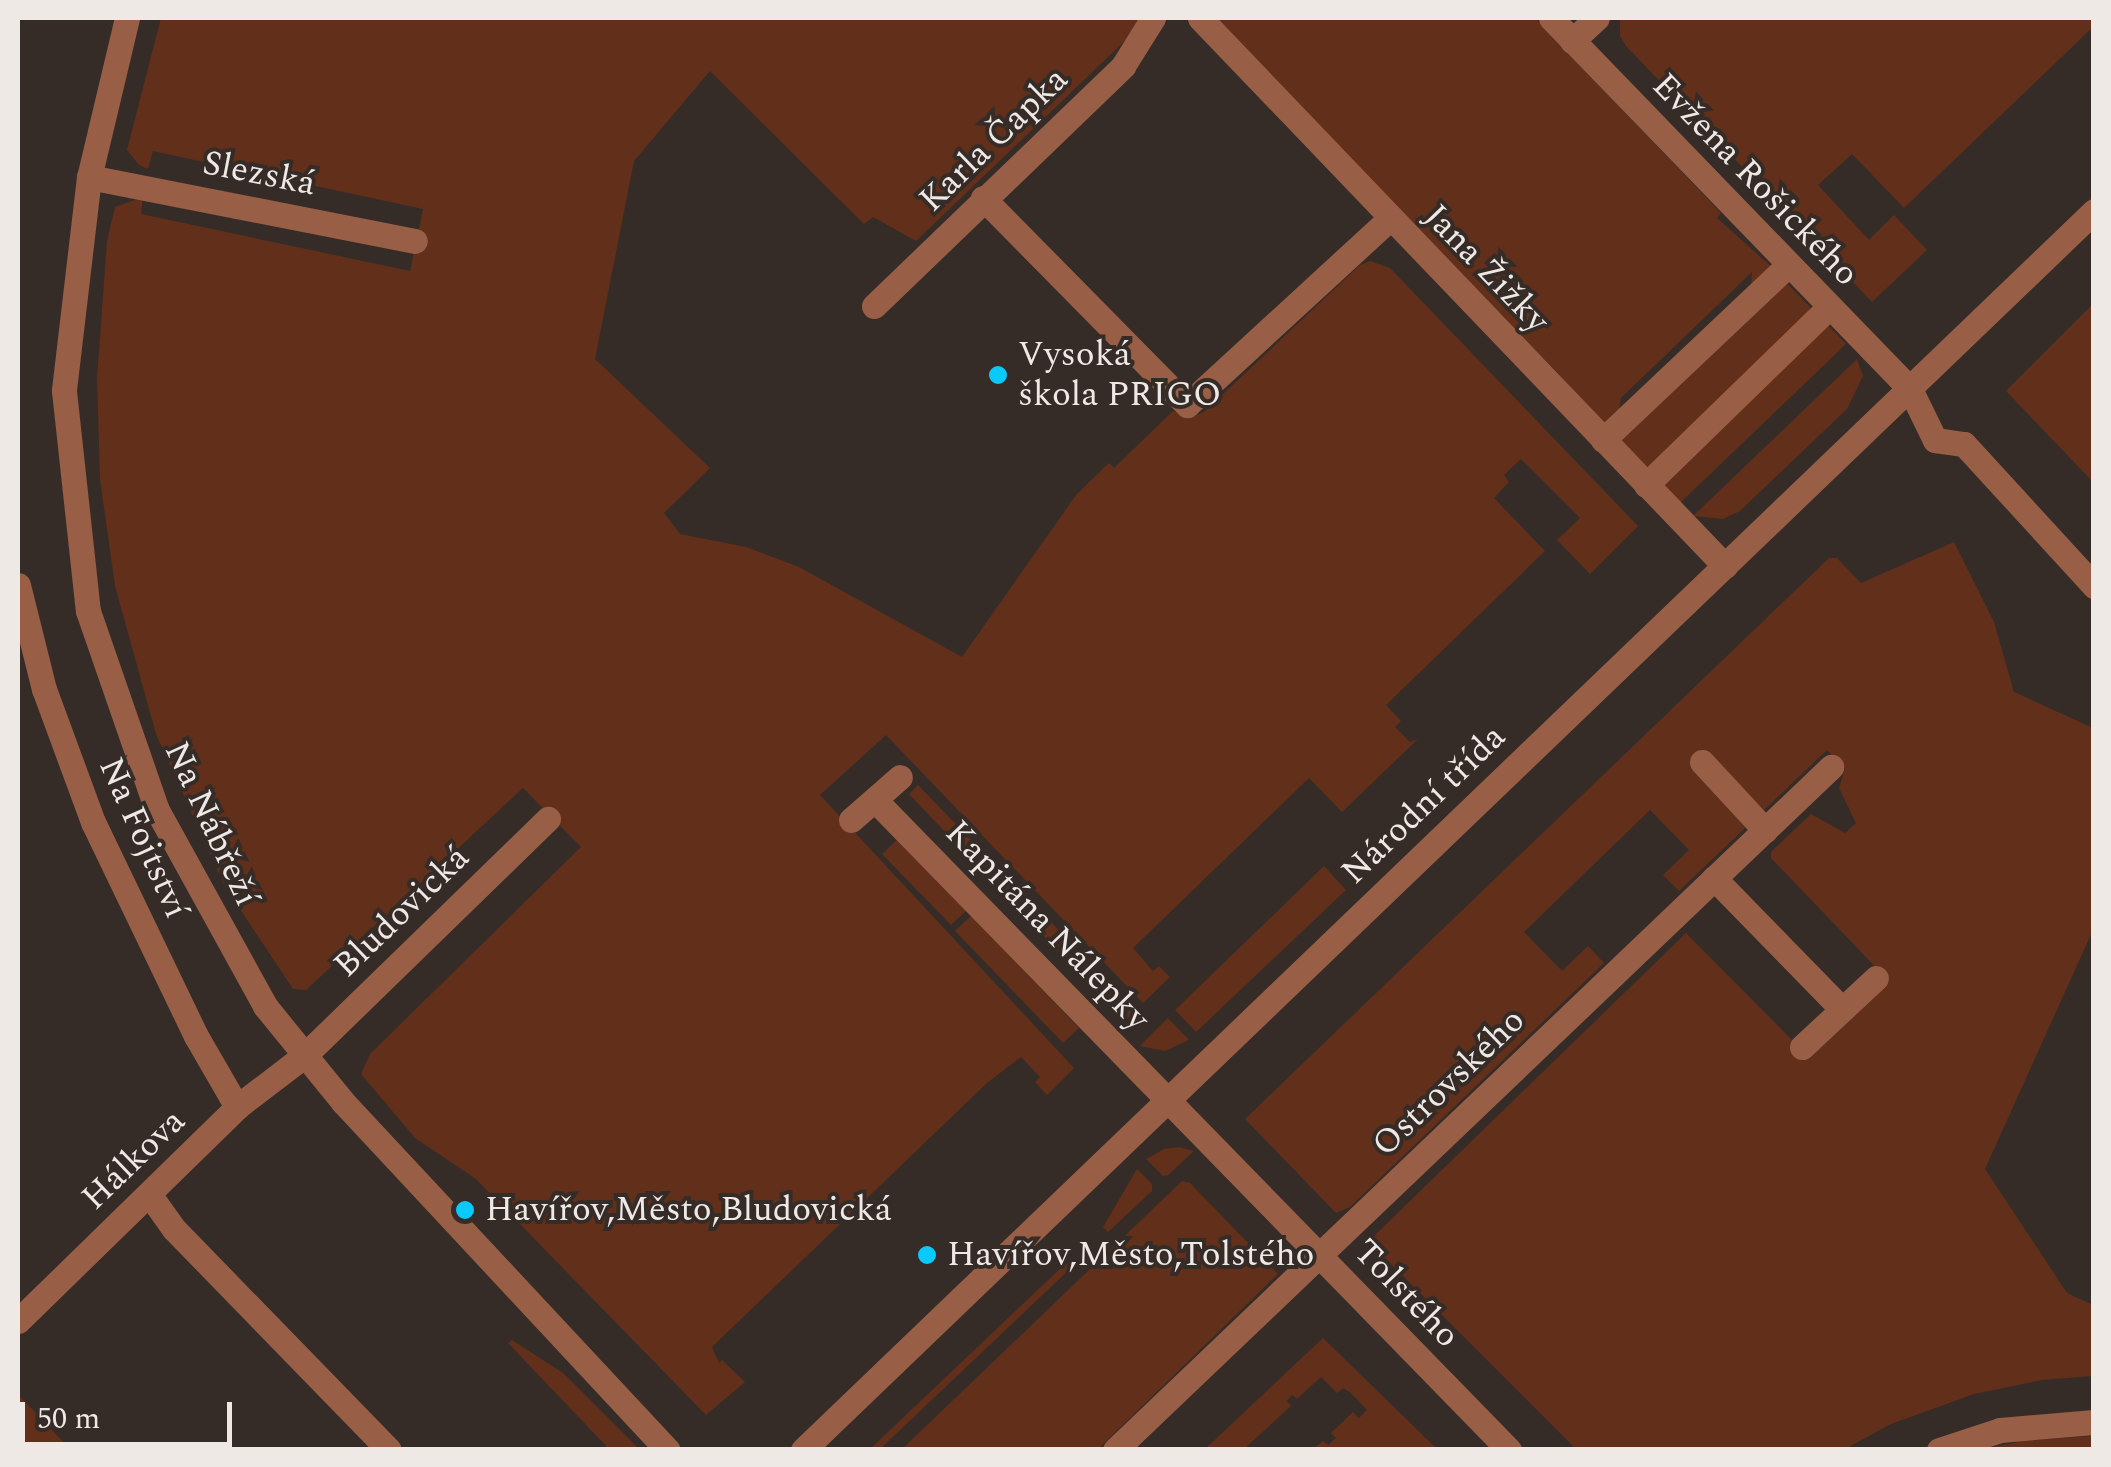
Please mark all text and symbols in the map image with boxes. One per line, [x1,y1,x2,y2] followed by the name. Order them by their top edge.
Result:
[911,59,1077,221] street label: Karla Čapka
[1643,65,1867,295] street label: Evžena Rošického
[199,143,319,205] street label: Slezská
[1415,196,1557,342] street label: Jana Žižky
[1018,334,1221,416] place label: Vysoká škola PRIGO
[987,364,1009,386] marker: Vysoká škola PRIGO
[1333,716,1515,894] street label: Národní třída
[155,735,267,913] street label: Na Nábřeží
[89,751,197,925] street label: Na Fojtství
[936,812,1158,1040] street label: Kapitána Nálepky
[326,837,478,987] street label: Bludovická
[1364,1000,1534,1166] street label: Ostrovského
[74,1101,194,1219] street label: Hálkova
[485,1189,892,1231] place label: Havířov,Město,Bludovická
[454,1199,476,1221] marker: Havířov,Město,Bludovická
[1344,1231,1468,1357] street label: Tolstého
[947,1234,1314,1276] place label: Havířov,Město,Tolstého
[916,1244,938,1266] marker: Havířov,Město,Tolstého
[25,1382,238,1444] scale bar
[37,1396,100,1442] text: 50 m

